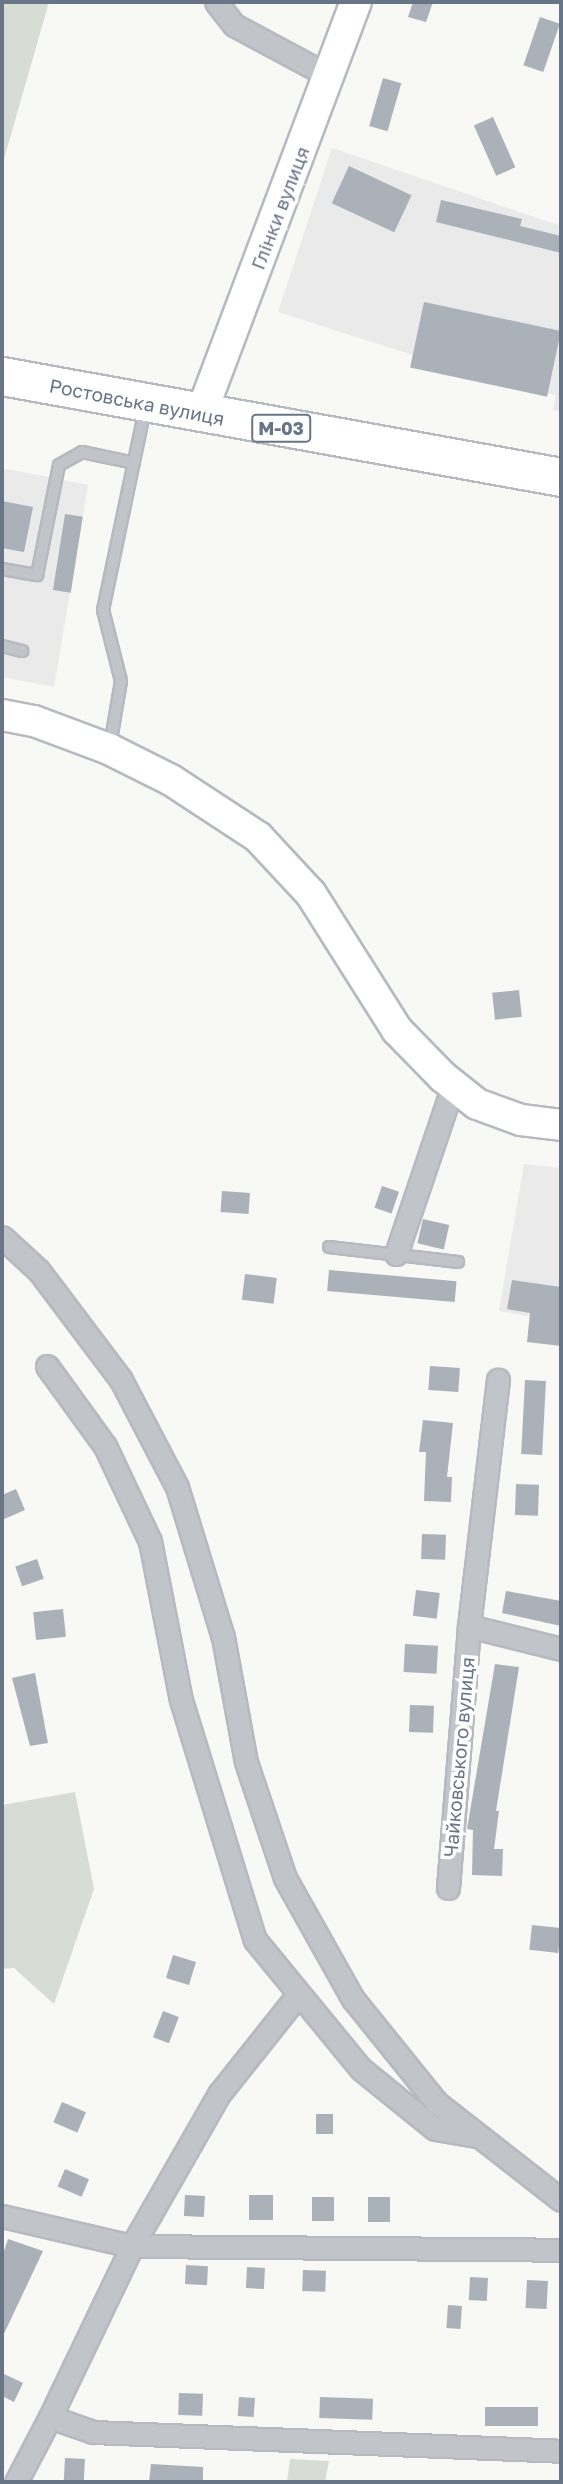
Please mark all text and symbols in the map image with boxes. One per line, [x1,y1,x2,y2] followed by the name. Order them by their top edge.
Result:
[246,143,314,273] street label: Глінки вулиця
[47,374,227,430] street label: Ростовська вулиця
[250,414,312,442] road number: М-03
[439,1656,479,1858] street label: Чайковського вулиця

